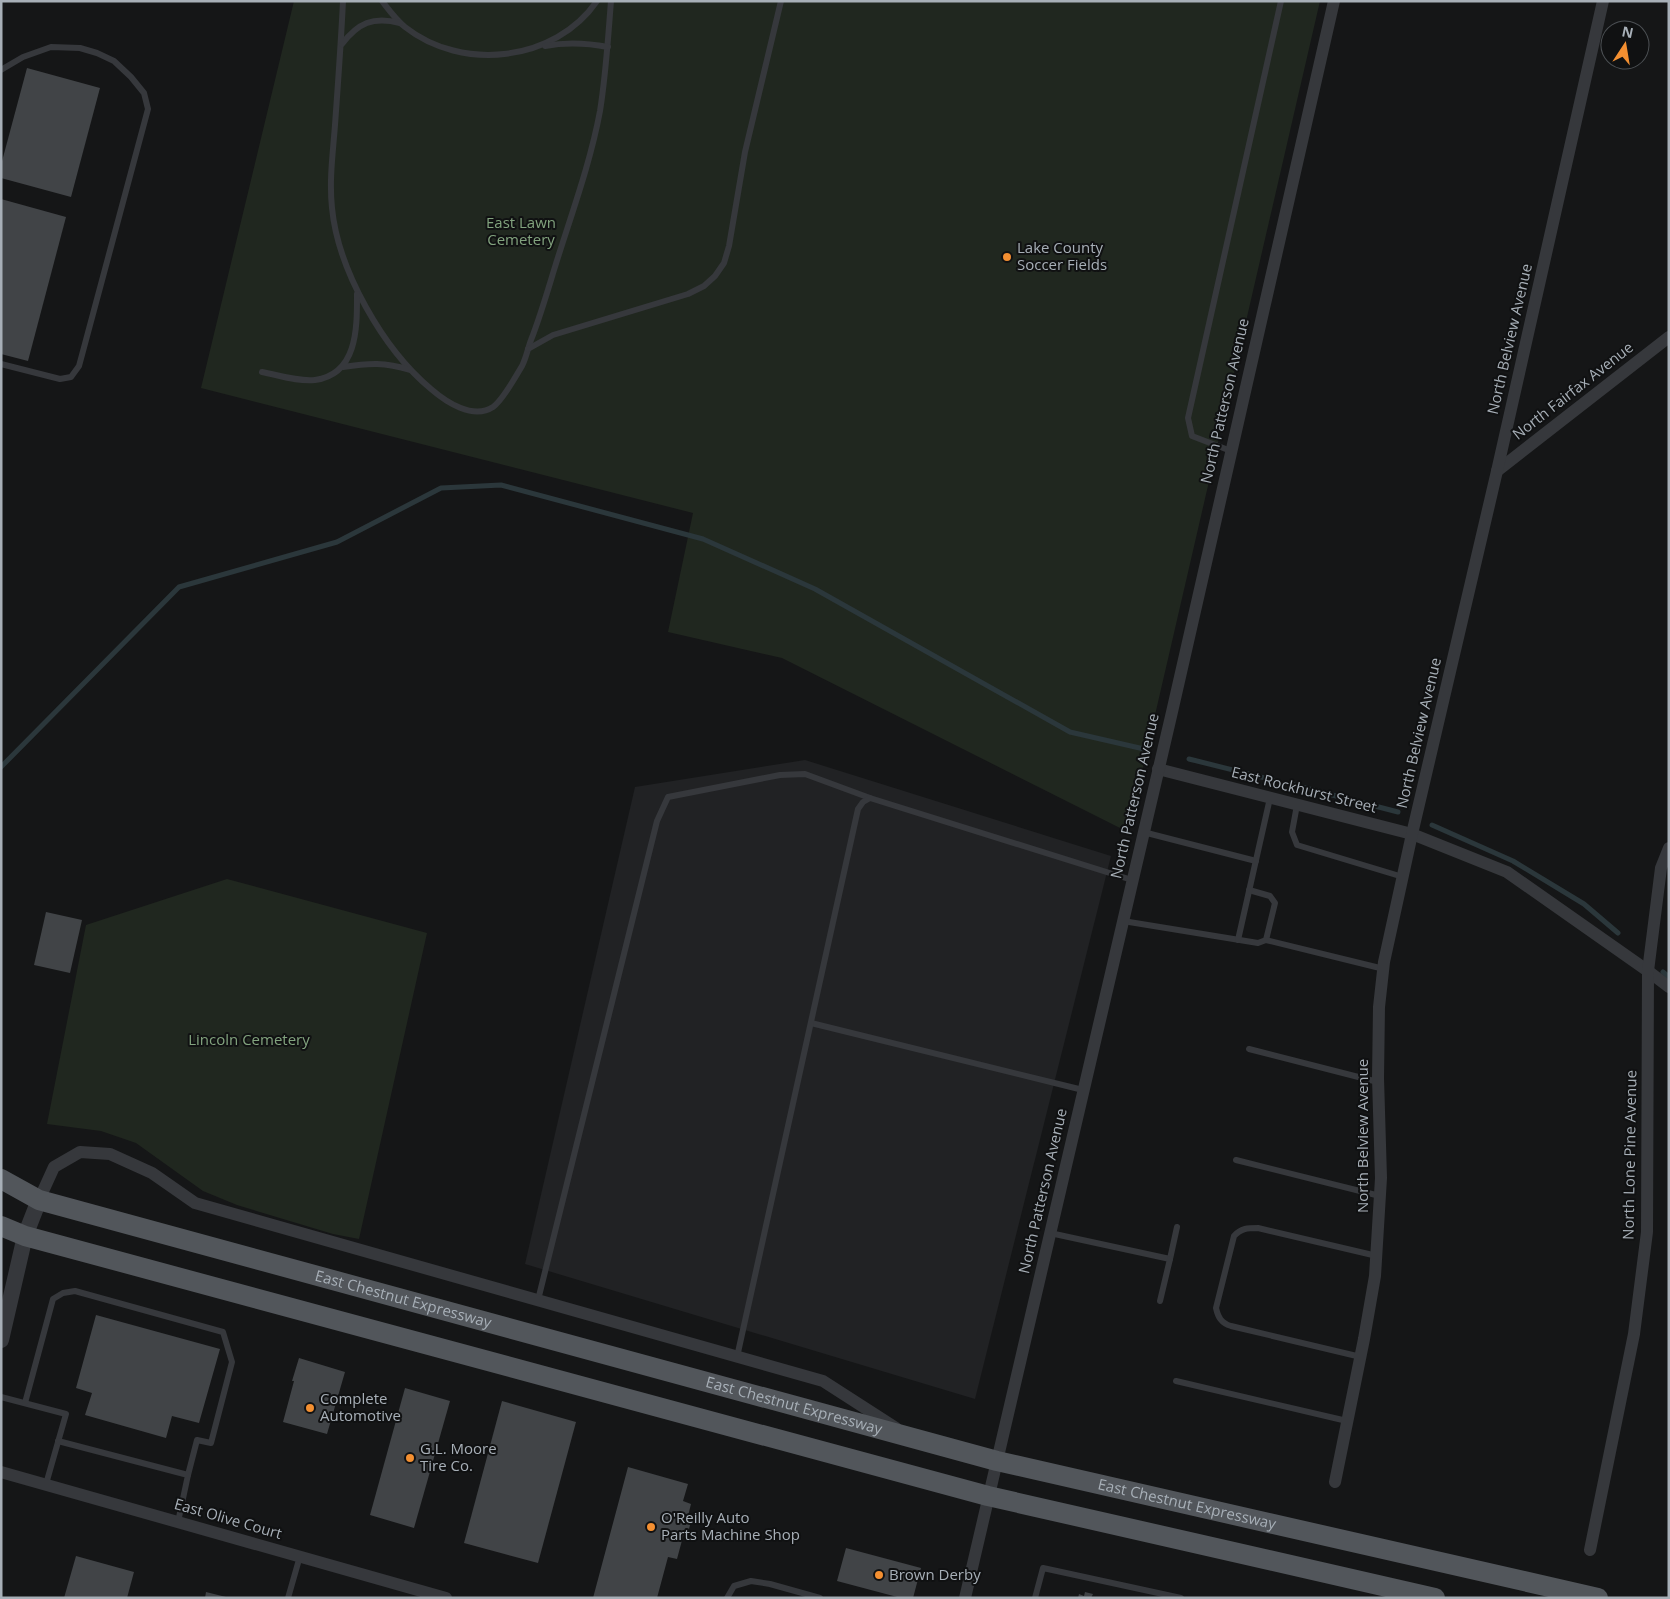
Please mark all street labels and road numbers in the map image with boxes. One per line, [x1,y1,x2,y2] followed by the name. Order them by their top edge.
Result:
[1482,261,1536,416] street label: North Belview Avenue
[1195,316,1253,485] street label: North Patterson Avenue
[1508,337,1637,444] street label: North Fairfax Avenue
[1391,655,1445,810] street label: North Belview Avenue
[1105,711,1163,880] street label: North Patterson Avenue
[1229,761,1379,817] street label: East Rockhurst Street
[1352,1059,1372,1213] street label: North Belview Avenue
[1618,1070,1640,1240] street label: North Lone Pine Avenue
[1013,1106,1071,1275] street label: North Patterson Avenue
[313,1265,495,1332] street label: East Chestnut Expressway
[704,1371,885,1438] street label: East Chestnut Expressway
[1096,1473,1279,1533] street label: East Chestnut Expressway
[172,1493,285,1543] street label: East Olive Court

